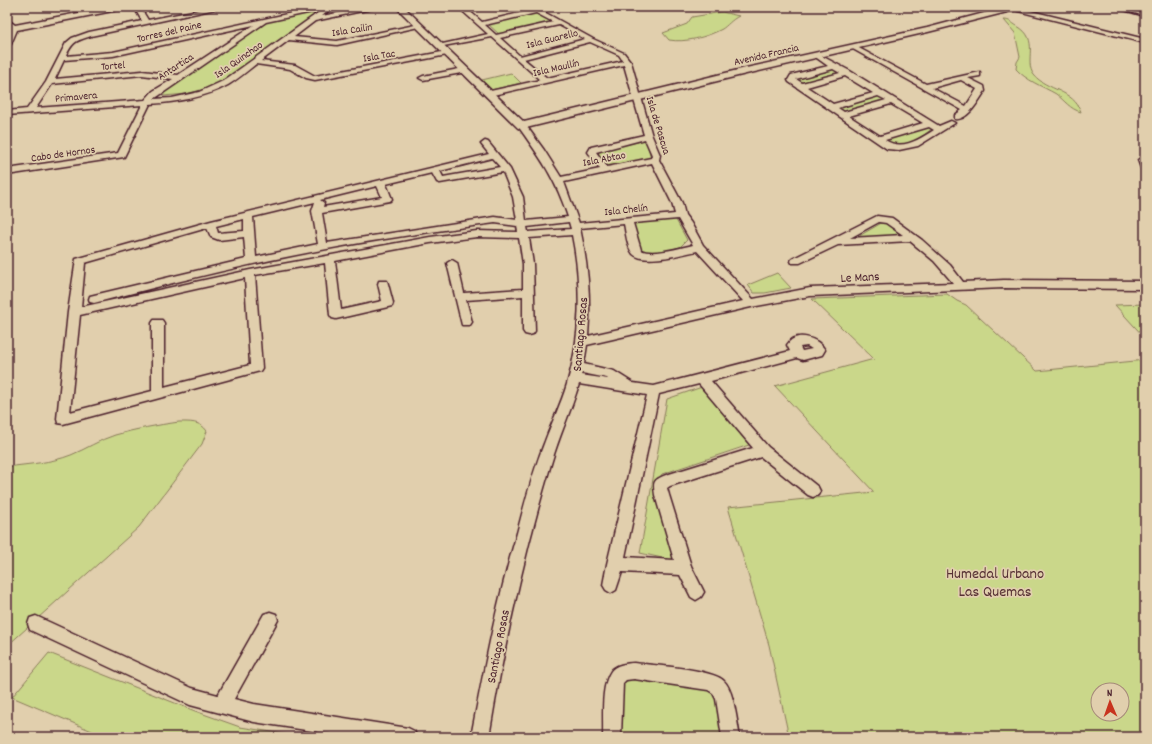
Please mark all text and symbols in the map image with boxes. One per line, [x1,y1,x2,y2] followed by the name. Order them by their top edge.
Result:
[136,18,203,48] street label: Torres del Paine
[331,20,374,42] street label: Isla Cailin
[525,26,580,54] street label: Isla Guarello
[212,38,267,83] street label: Isla Quinchao
[732,41,801,71] street label: Avenida Francia
[362,46,397,68] street label: Isla Tac
[155,50,198,85] street label: Antartica
[532,56,581,82] street label: Isla Maullín
[101,58,126,76] street label: Tortel
[54,88,99,108] street label: Primavera
[641,95,674,157] street label: Isla de Pascua
[30,143,97,167] street label: Cabo de Hornos
[582,148,627,172] street label: Isla Abtao
[604,201,649,221] street label: Isla Chelín
[840,268,880,289] street label: Le Mans
[569,296,594,372] street label: Santiago Rosas
[946,563,1044,604] park label: Humedal Urbano Las Quemas
[483,608,516,685] street label: Santiago Rosas
[1090,682,1130,722] north arrow
[1107,686,1113,702] text: N

